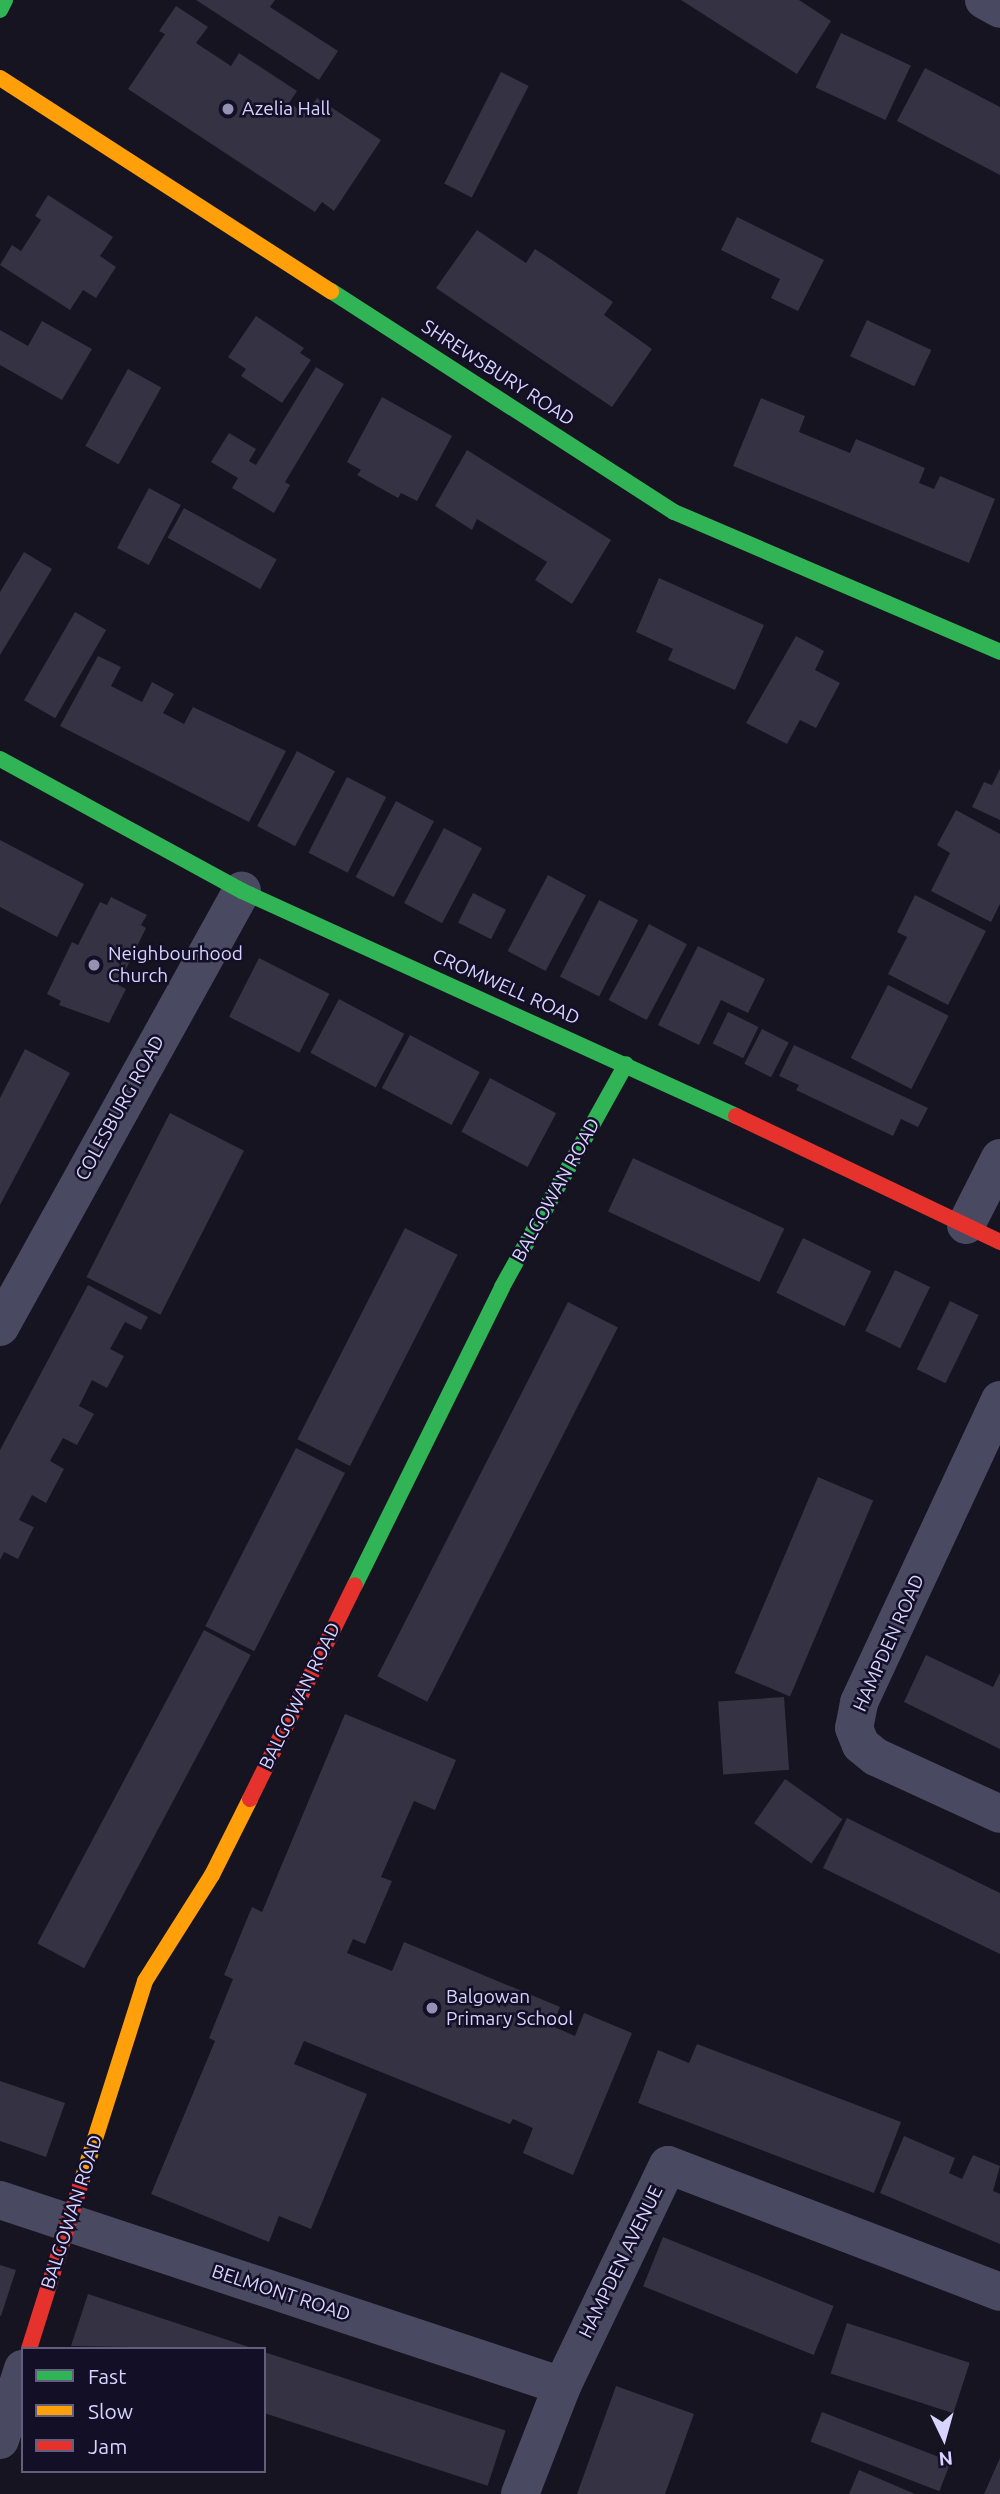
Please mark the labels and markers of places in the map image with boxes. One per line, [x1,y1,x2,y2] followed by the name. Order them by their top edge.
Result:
[242,98,330,120] place label: Azelia Hall
[220,101,236,117] marker: Azelia Hall
[108,943,243,987] place label: Neighbourhood Church
[86,957,102,973] marker: Neighbourhood Church
[446,1986,573,2030] place label: Balgowan Primary School
[424,2000,440,2016] marker: Balgowan Primary School

